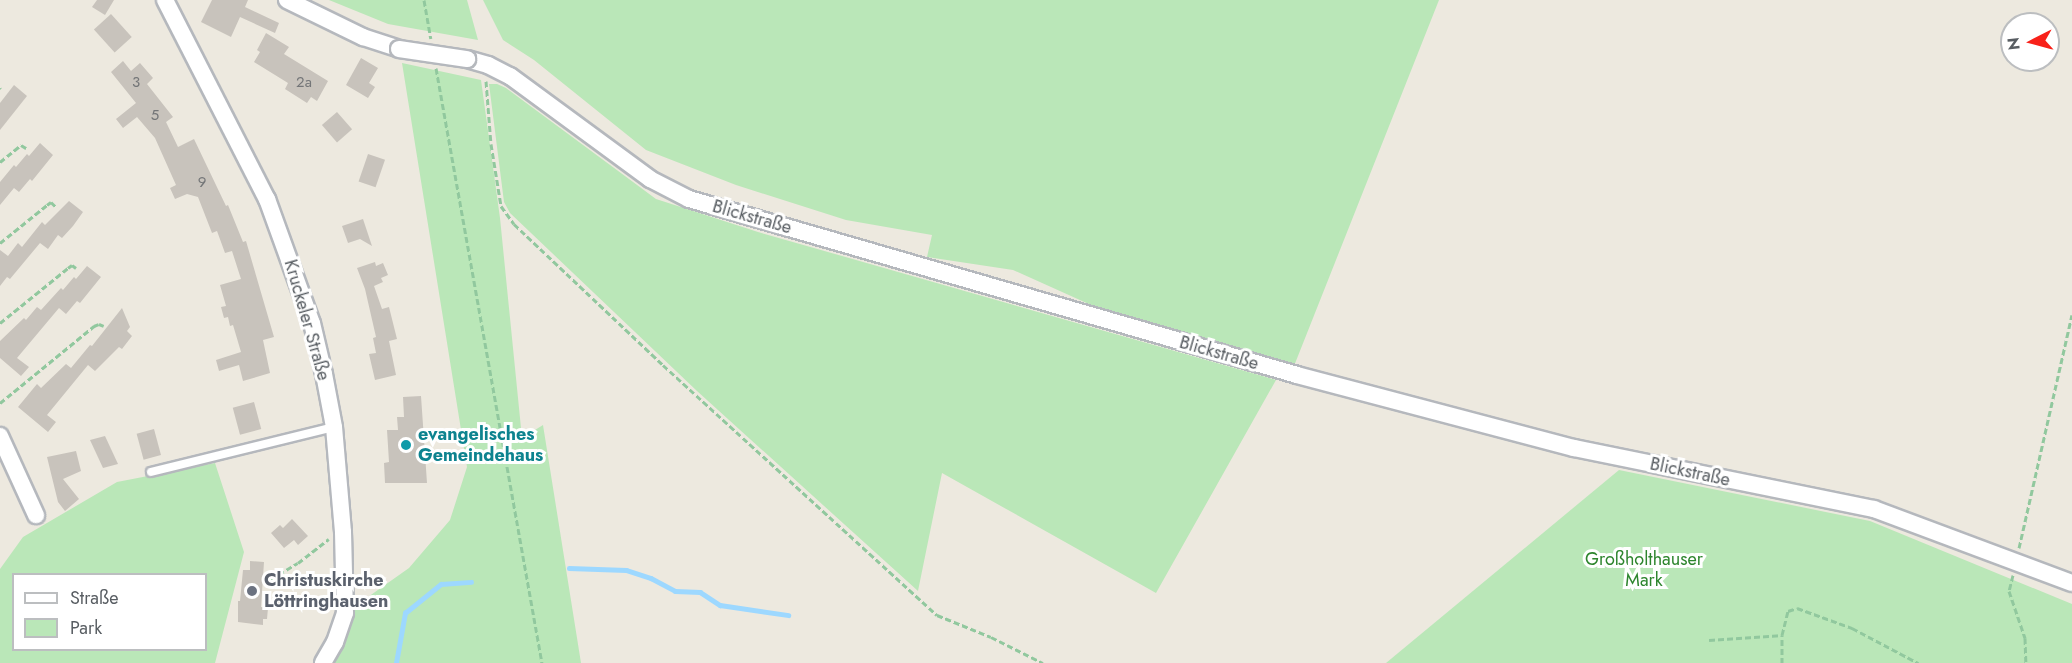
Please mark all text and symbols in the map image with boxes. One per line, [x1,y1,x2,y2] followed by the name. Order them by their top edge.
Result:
[2000,12,2060,72] north arrow
[2001,36,2026,51] text: N
[132,74,140,92] house number: 3
[296,74,312,92] house number: 2a
[151,107,159,125] house number: 5
[198,174,206,192] house number: 9
[710,195,794,239] street label: Blickstraße
[279,257,335,383] street label: Kruckeler Straße
[1177,331,1261,375] street label: Blickstraße
[418,424,543,466] place label: evangelisches Gemeindehaus
[399,438,413,452] marker: evangelisches Gemeindehaus
[1648,453,1732,491] street label: Blickstraße
[1585,549,1703,592] park label: Großholthauser Mark
[264,570,388,612] place label: Christuskirche Löttringhausen
[12,573,207,651] legend
[245,584,259,598] marker: Christuskirche Löttringhausen
[70,585,118,611] text: Straße
[70,615,102,641] text: Park

